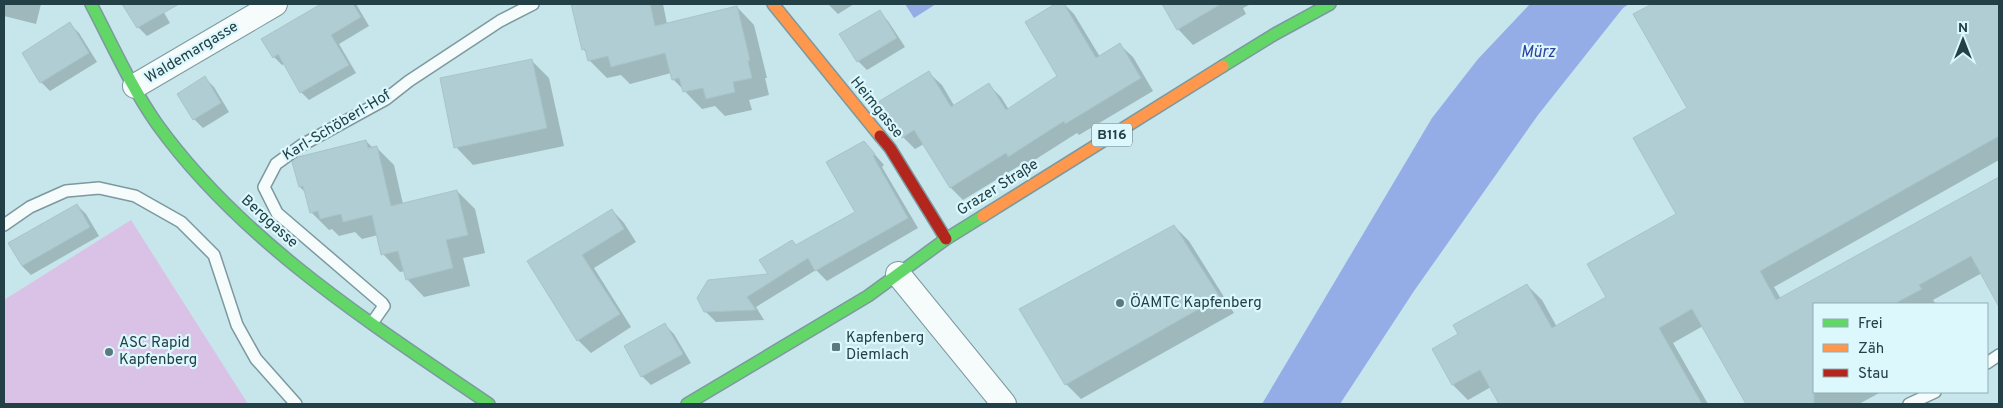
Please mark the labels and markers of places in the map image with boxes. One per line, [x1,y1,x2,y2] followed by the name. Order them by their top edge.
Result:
[1130,293,1262,313] place label: ÖAMTC Kapfenberg
[1114,297,1126,309] marker: ÖAMTC Kapfenberg
[846,329,924,365] place label: Kapfenberg Diemlach
[119,334,197,370] place label: ASC Rapid Kapfenberg
[830,341,842,353] marker: Kapfenberg Diemlach
[103,346,115,358] marker: ASC Rapid Kapfenberg

